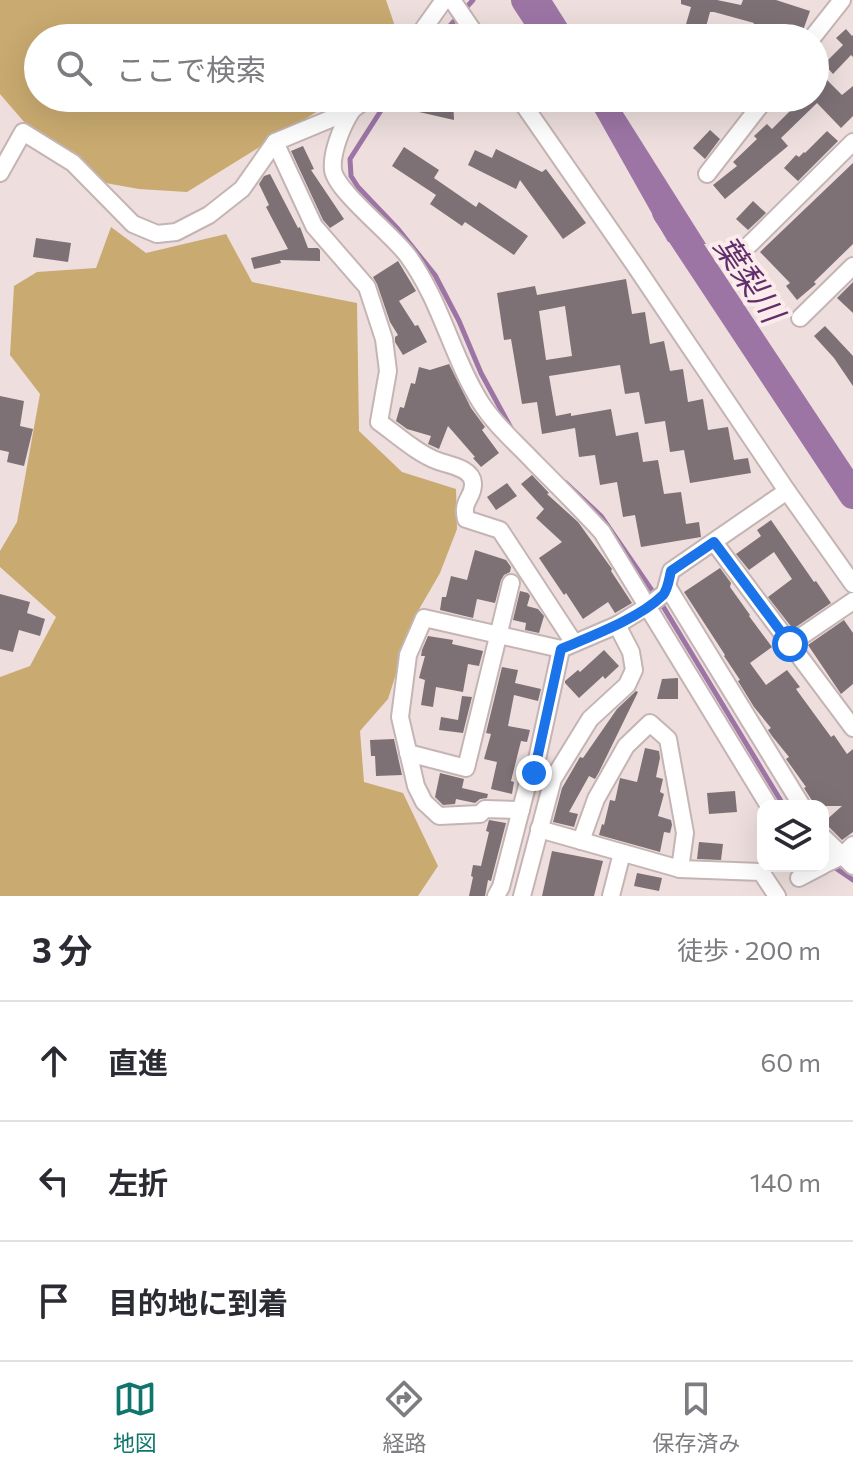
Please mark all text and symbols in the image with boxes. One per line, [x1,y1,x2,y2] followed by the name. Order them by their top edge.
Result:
[24,24,829,112] search box
[52,46,96,90] icon: search
[116,50,266,87] text: ここで検索
[707,227,795,331] water label: 葉梨川
[772,626,808,662] route start
[516,755,552,791] route end
[757,800,829,872] map controls
[757,800,829,872] button: layers
[32,928,92,970] text: 3 分
[677,934,821,965] text: 徒歩 · 200 m
[32,1039,76,1083] icon: ahead
[108,1043,168,1080] text: 直進
[761,1046,821,1077] text: 60 m
[32,1159,76,1203] icon: left
[108,1163,168,1200] text: 左折
[750,1166,821,1197] text: 140 m
[32,1279,76,1323] icon: arrive
[108,1283,288,1320] text: 目的地に到着
[113,1377,157,1457] tab: 地図
[382,1377,426,1457] tab: 経路
[652,1377,740,1457] tab: 保存済み

